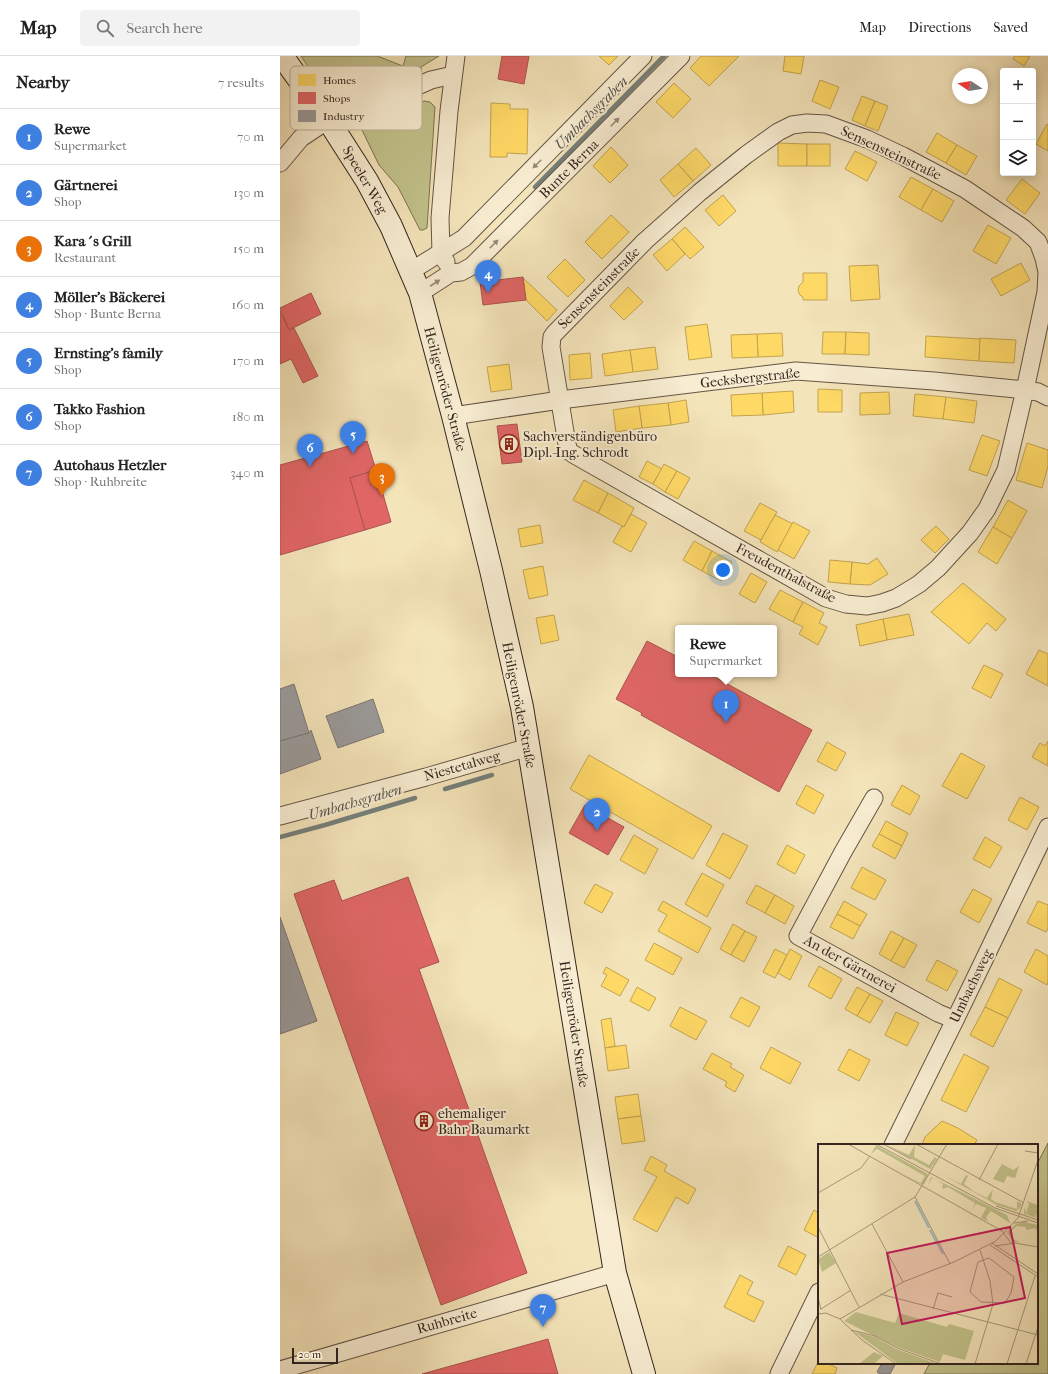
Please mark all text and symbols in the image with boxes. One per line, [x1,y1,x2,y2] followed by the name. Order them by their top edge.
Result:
[80,10,360,46] search box
[20,17,56,39] text: Map
[94,17,116,39] icon: search
[126,19,203,37] text: Search here
[859,19,886,36] text: Map
[908,19,971,36] text: Directions
[993,19,1028,36] text: Saved
[290,66,422,130] legend
[952,68,988,104] north arrow
[1000,68,1036,176] map controls
[1000,68,1036,104] button: +
[16,72,70,92] text: Nearby
[550,72,632,154] water label: Umbachsgraben
[323,74,356,87] text: Homes
[218,75,264,90] text: 7 results
[323,92,350,105] text: Shops
[1000,104,1036,140] button: −
[323,110,365,123] text: Industry
[610,117,620,127] one-way arrow
[54,120,90,138] text: Rewe
[838,122,944,184] street label: Sensensteinstraße
[27,129,31,144] text: 1
[237,129,264,144] text: 70 m
[536,136,602,202] street label: Bunte Berna
[54,138,127,153] text: Supermarket
[1000,140,1036,176] button: layers
[339,143,391,217] street label: Speeler Weg
[532,159,542,169] one-way arrow
[54,176,118,194] text: Gärtnerei
[26,185,32,200] text: 2
[233,185,264,200] text: 130 m
[54,194,82,209] text: Shop
[54,232,132,250] text: Kara´s Grill
[489,239,499,249] one-way arrow
[26,241,32,256] text: 3
[233,241,264,256] text: 150 m
[554,243,644,333] street label: Sensensteinstraße
[54,250,116,265] text: Restaurant
[475,260,501,293] pin: 4
[430,279,441,287] one-way arrow
[54,288,165,306] text: Möller's Bäckerei
[25,297,33,312] text: 4
[232,297,264,312] text: 160 m
[54,306,161,321] text: Shop · Bunte Berna
[420,325,470,453] street label: Heiligenröder Straße
[54,344,163,362] text: Ernsting's family
[26,353,32,368] text: 5
[232,353,264,368] text: 170 m
[54,362,82,377] text: Shop
[699,364,801,392] street label: Gecksbergstraße
[54,400,145,418] text: Takko Fashion
[25,409,33,424] text: 6
[232,409,264,424] text: 180 m
[54,418,82,433] text: Shop
[340,421,366,454] pin: 5
[523,428,657,461] place label: Sachverständigenbüro Dipl.-Ing. Schrodt
[498,433,520,455] building icon: Sachverständigenbüro Dipl.-Ing. Schrodt
[297,434,323,467] pin: 6
[54,456,166,474] text: Autohaus Hetzler
[369,463,395,496] pin: 3
[26,465,32,480] text: 7
[230,465,264,480] text: 340 m
[54,474,147,489] text: Shop · Ruhbreite
[733,539,839,607] street label: Freudenthalstraße
[713,560,733,580] your location
[675,625,777,677] popup
[690,635,726,653] text: Rewe
[498,640,540,770] street label: Heiligenröder Straße
[690,653,762,668] text: Supermarket
[713,690,739,723] pin: 1
[422,747,502,785] street label: Niestetalweg
[306,780,404,824] water label: Umbachsgraben
[584,798,610,831] pin: 2
[800,931,899,996] street label: An der Gärtnerei
[946,946,996,1026] street label: Umbachsweg
[556,959,592,1089] street label: Heiligenröder Straße
[438,1105,530,1138] place label: ehemaliger Bahr Baumarkt
[413,1110,435,1132] building icon: ehemaliger Bahr Baumarkt
[818,1144,1038,1364] inset map
[530,1294,556,1327] pin: 7
[415,1304,479,1338] street label: Ruhbreite
[292,1346,338,1365] scale bar
[298,1348,321,1361] text: 20 m

